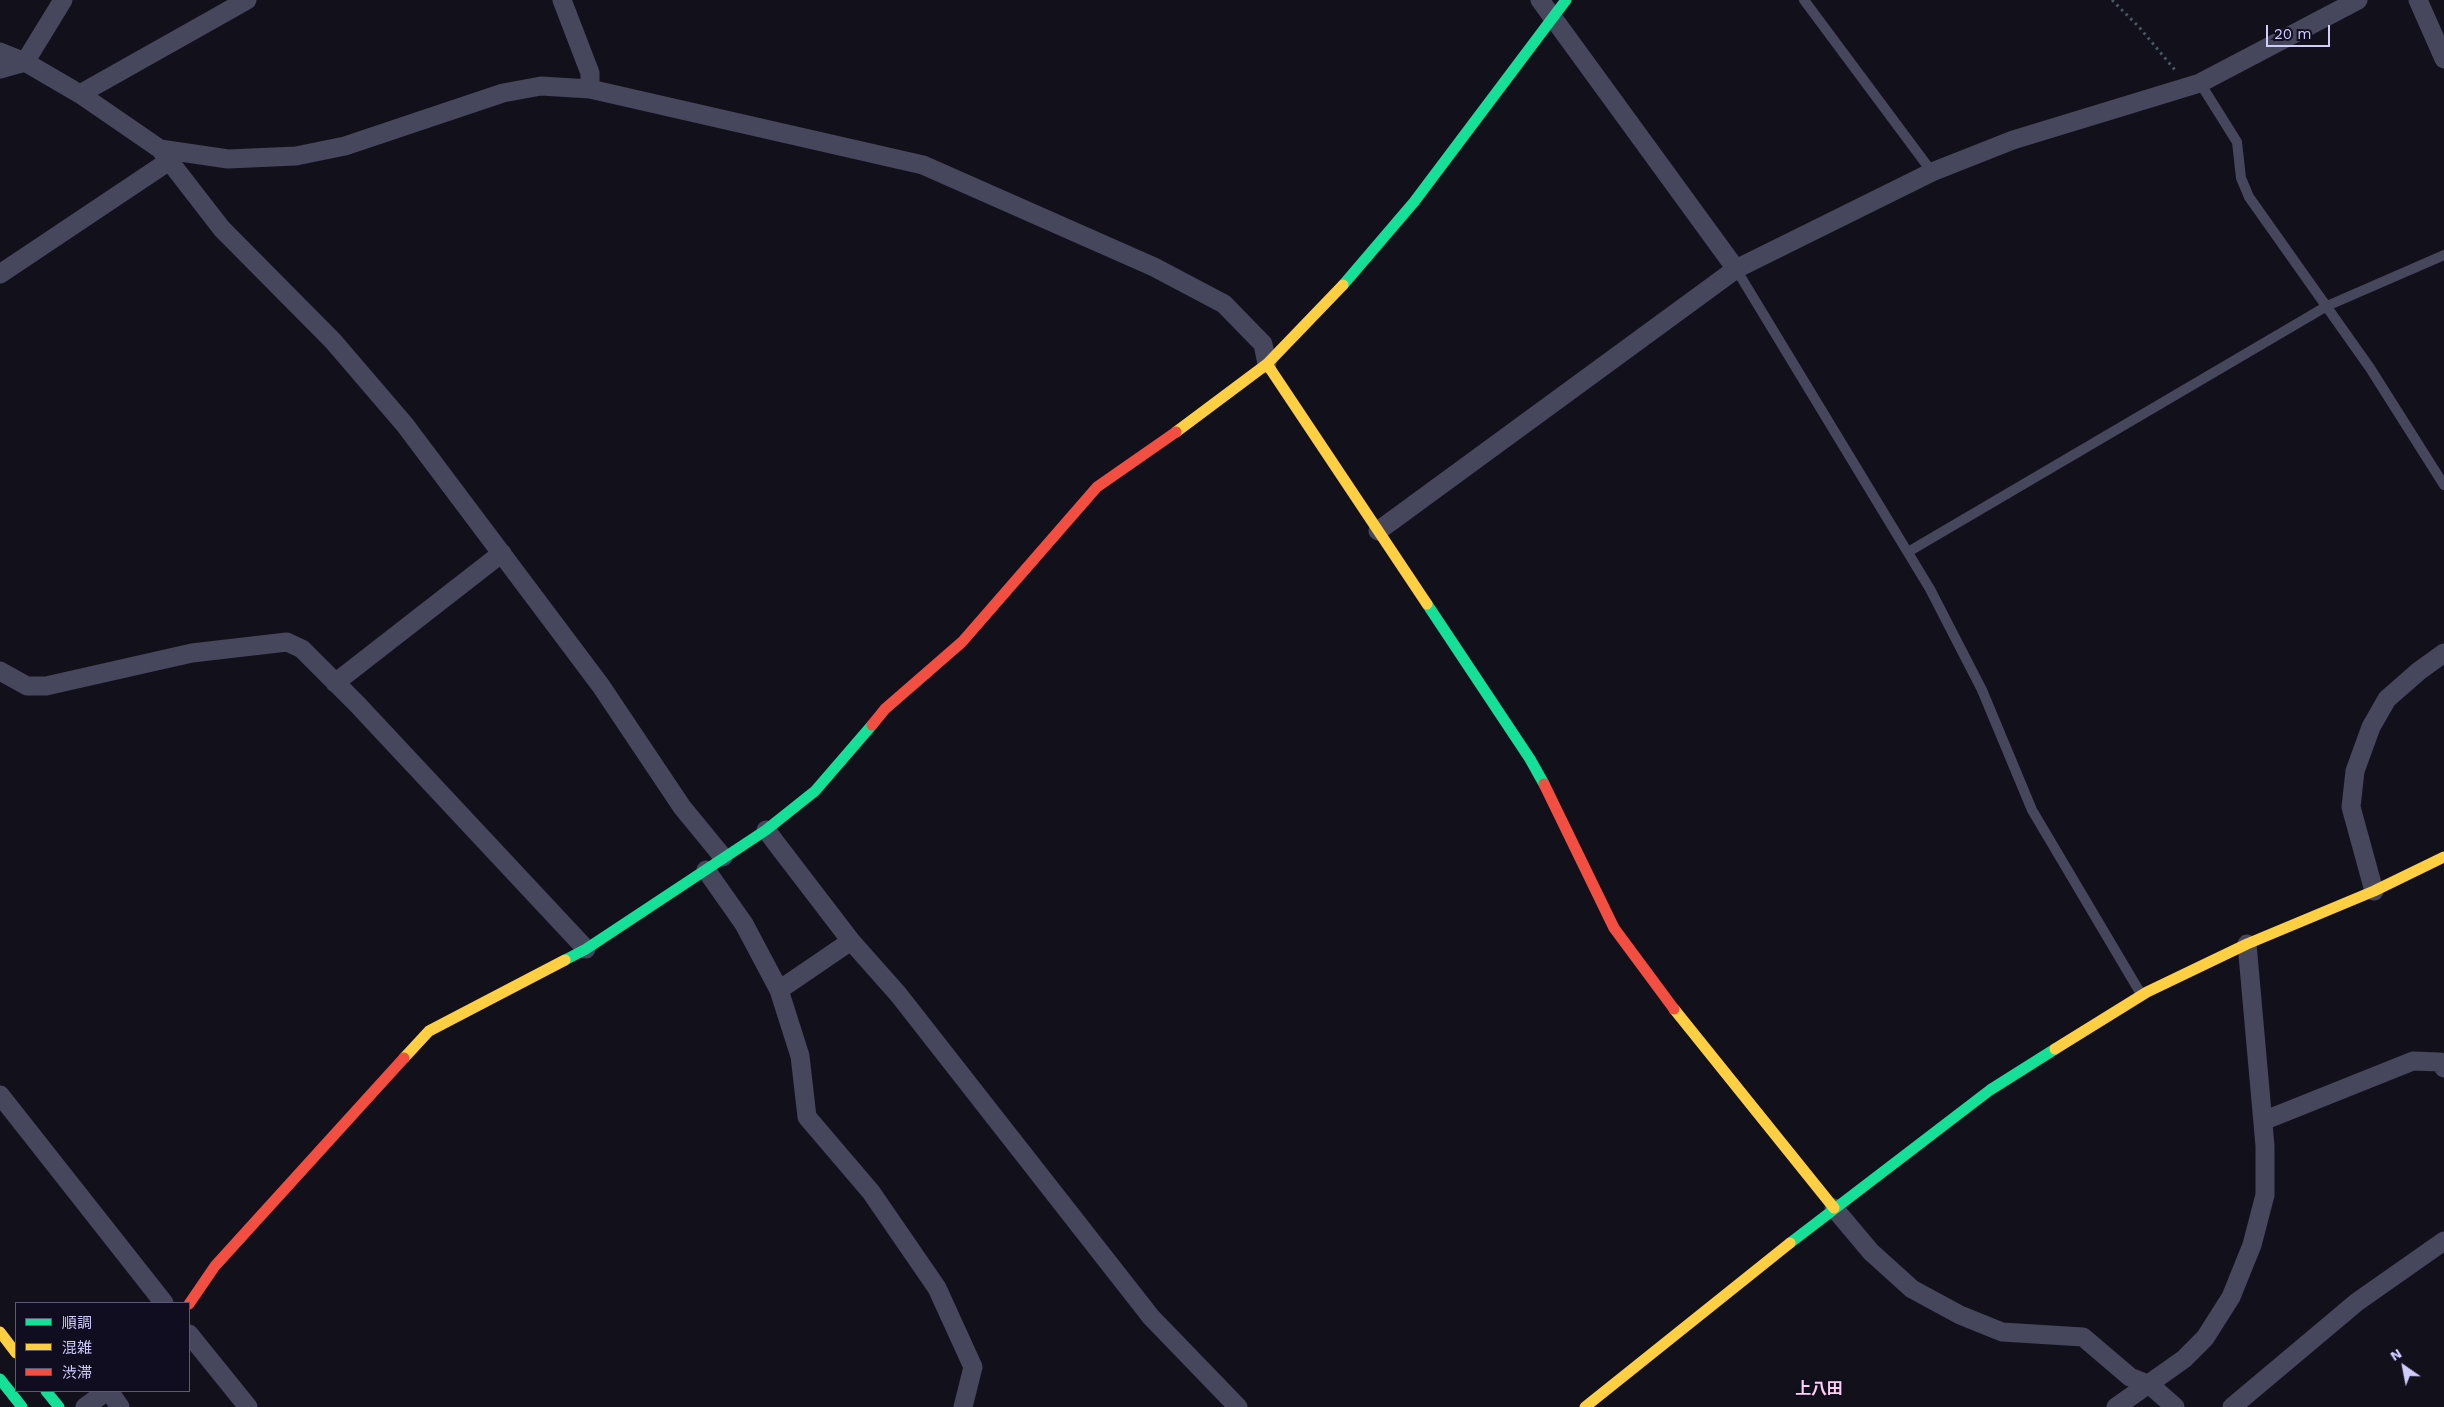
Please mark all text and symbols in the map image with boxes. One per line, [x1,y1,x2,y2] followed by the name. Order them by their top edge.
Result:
[2269,15,2333,47] scale bar
[2274,25,2312,43] text: 20 m
[15,1302,190,1392] legend
[62,1314,92,1332] text: 順調
[62,1339,92,1357] text: 混雑
[2379,1342,2429,1392] north arrow
[2387,1345,2405,1364] text: N
[62,1364,92,1382] text: 渋滞
[1795,1379,1843,1399] district label: 上八田

